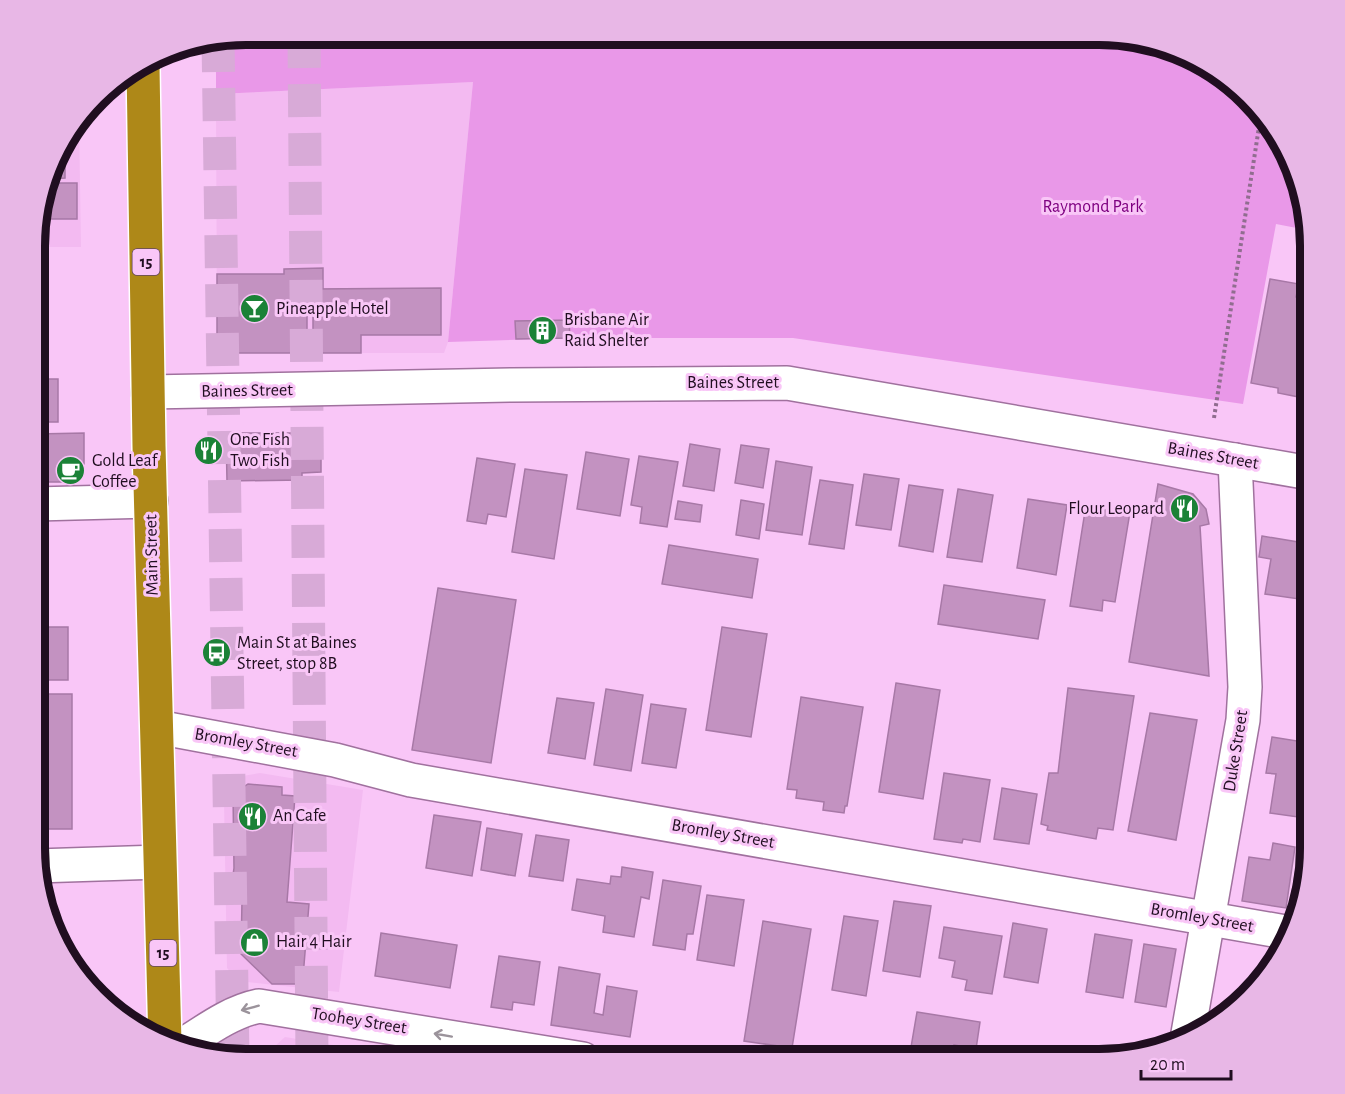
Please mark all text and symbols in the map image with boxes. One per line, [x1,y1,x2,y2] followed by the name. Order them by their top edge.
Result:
[1042,198,1144,216] park label: Raymond Park
[132,249,160,275] road number: 15
[239,293,271,325] bar icon: Pineapple Hotel
[276,300,389,318] place label: Pineapple Hotel
[564,311,649,350] place label: Brisbane Air Raid Shelter
[527,314,559,346] building icon: Brisbane Air Raid Shelter
[687,374,779,392] street label: Baines Street
[201,381,293,401] street label: Baines Street
[230,431,290,470] place label: One Fish Two Fish
[193,434,225,466] restaurant icon: One Fish Two Fish
[1166,439,1260,473] street label: Baines Street
[92,452,159,491] place label: Gold Leaf Coffee
[55,455,87,487] cafe icon: Gold Leaf Coffee
[1169,493,1201,525] restaurant icon: Flour Leopard
[1068,500,1164,518] place label: Flour Leopard
[142,514,162,596] street label: Main Street
[237,634,357,673] place label: Main St at Baines Street, stop 8B
[200,637,232,669] bus stop icon: Main St at Baines Street, stop 8B
[1221,709,1251,793] street label: Duke Street
[193,725,299,761] street label: Bromley Street
[236,800,268,832] restaurant icon: An Cafe
[273,807,326,825] place label: An Cafe
[670,816,776,852] street label: Bromley Street
[1149,900,1255,936] street label: Bromley Street
[239,926,271,958] shop icon: Hair 4 Hair
[276,933,352,951] place label: Hair 4 Hair
[150,940,176,966] road number: 15
[241,1003,260,1015] one-way arrow
[310,1005,408,1037] street label: Toohey Street
[433,1029,453,1040] one-way arrow
[1141,1043,1231,1081] scale bar
[1150,1056,1185,1074] text: 20 m

